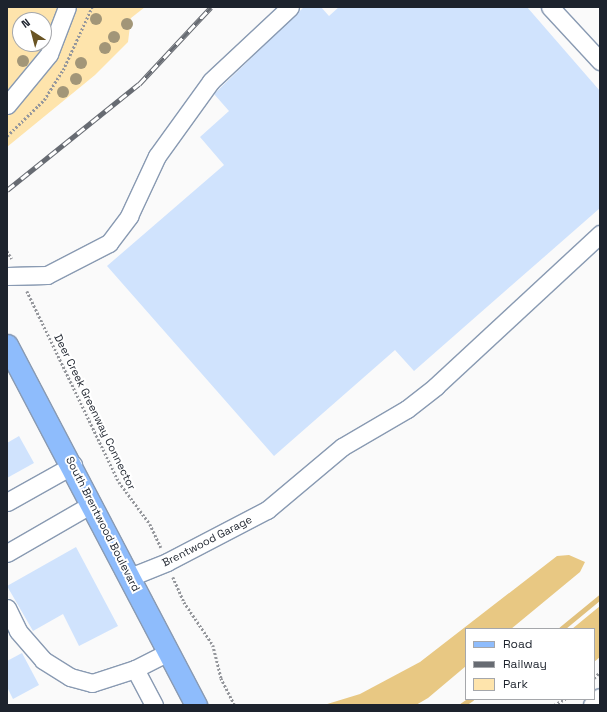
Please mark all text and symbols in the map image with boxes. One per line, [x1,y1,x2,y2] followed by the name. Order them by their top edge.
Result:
[12,12,52,52] north arrow
[18,15,33,31] text: N
[51,332,139,492] street label: Deer Creek Greenway Connector
[63,454,143,594] street label: South Brentwood Boulevard
[160,513,254,569] street label: Brentwood Garage
[465,628,595,700] legend
[503,636,532,652] text: Road
[503,656,547,672] text: Railway
[503,676,528,692] text: Park

